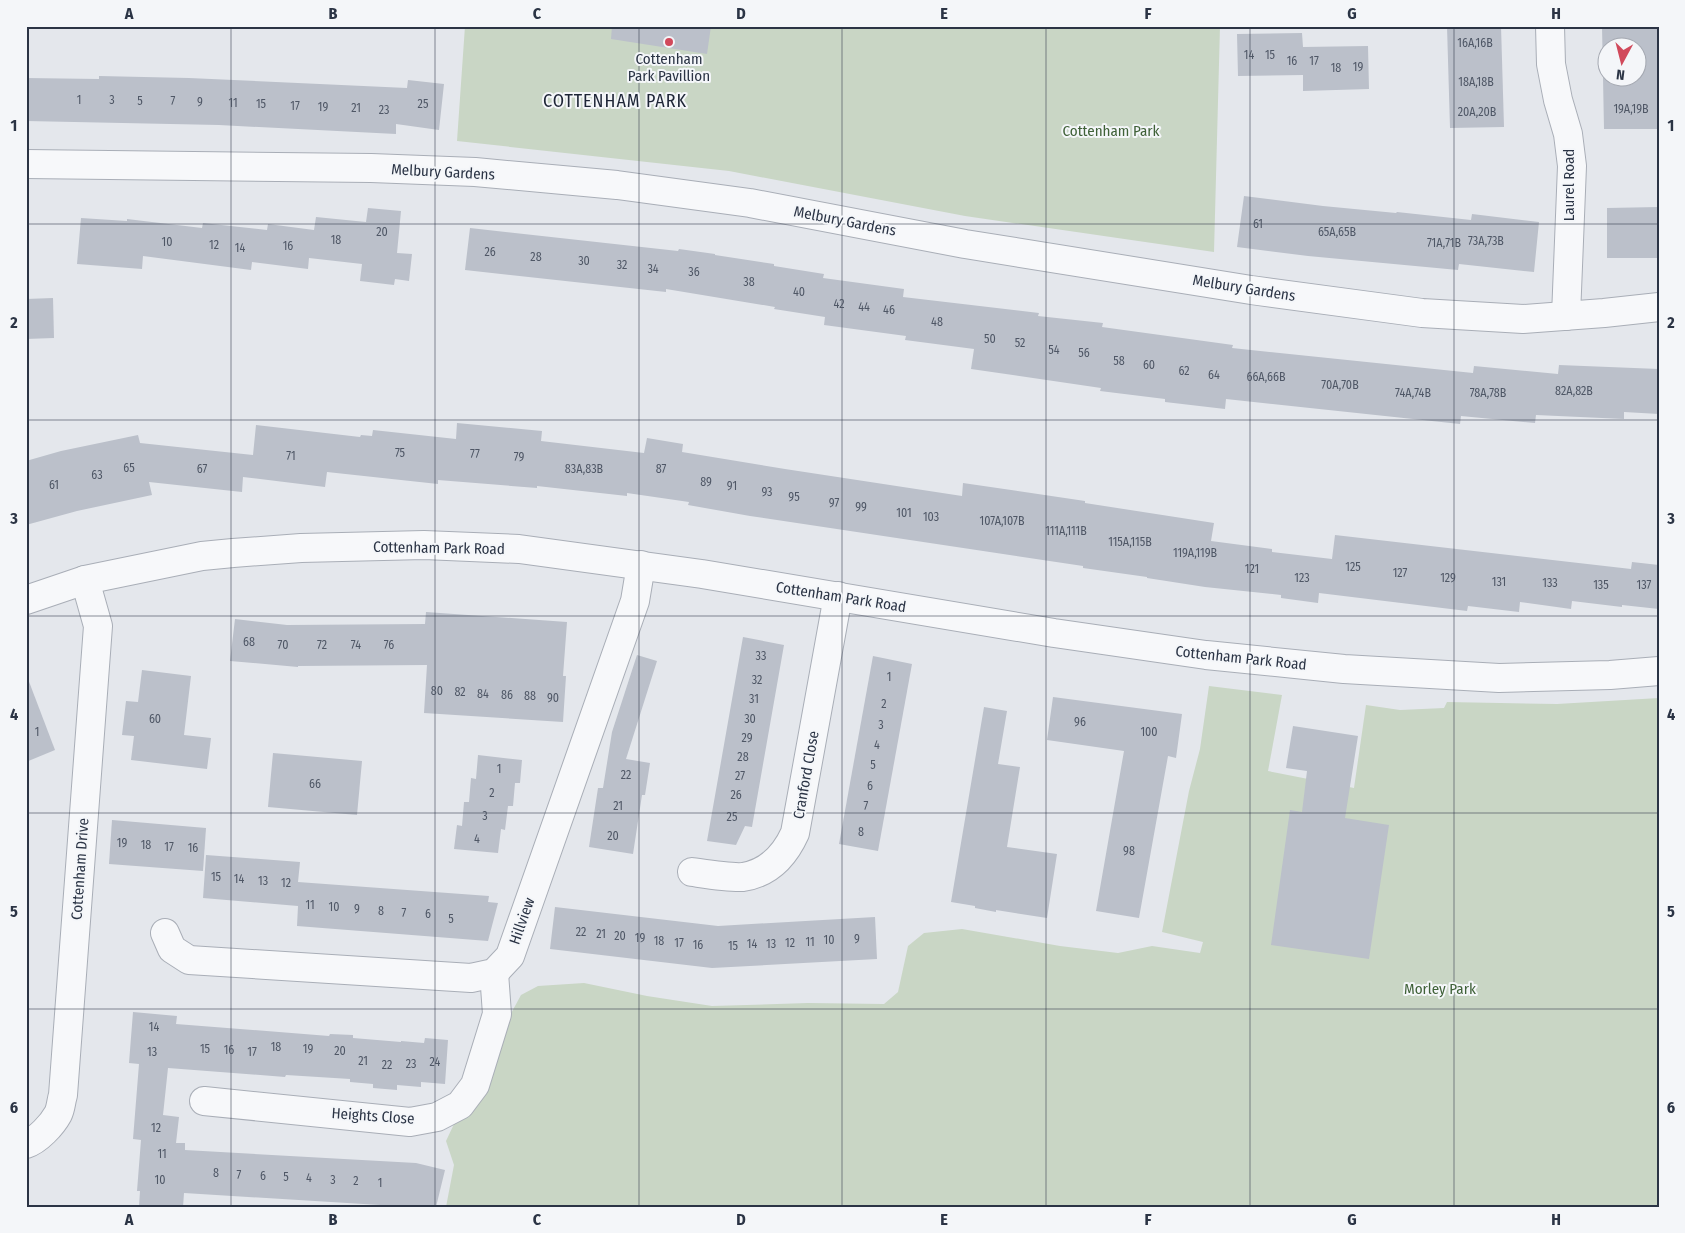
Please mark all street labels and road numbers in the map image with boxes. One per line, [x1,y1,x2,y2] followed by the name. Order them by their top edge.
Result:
[1560,149,1578,221] street label: Laurel Road
[391,160,495,184] street label: Melbury Gardens
[792,202,898,240] street label: Melbury Gardens
[1191,271,1297,305] street label: Melbury Gardens
[373,538,505,558] street label: Cottenham Park Road
[775,578,907,616] street label: Cottenham Park Road
[1175,642,1307,674] street label: Cottenham Park Road
[789,730,823,820] street label: Cranford Close
[67,817,93,921] street label: Cottenham Drive
[506,895,538,947] street label: Hillview
[331,1104,415,1128] street label: Heights Close

